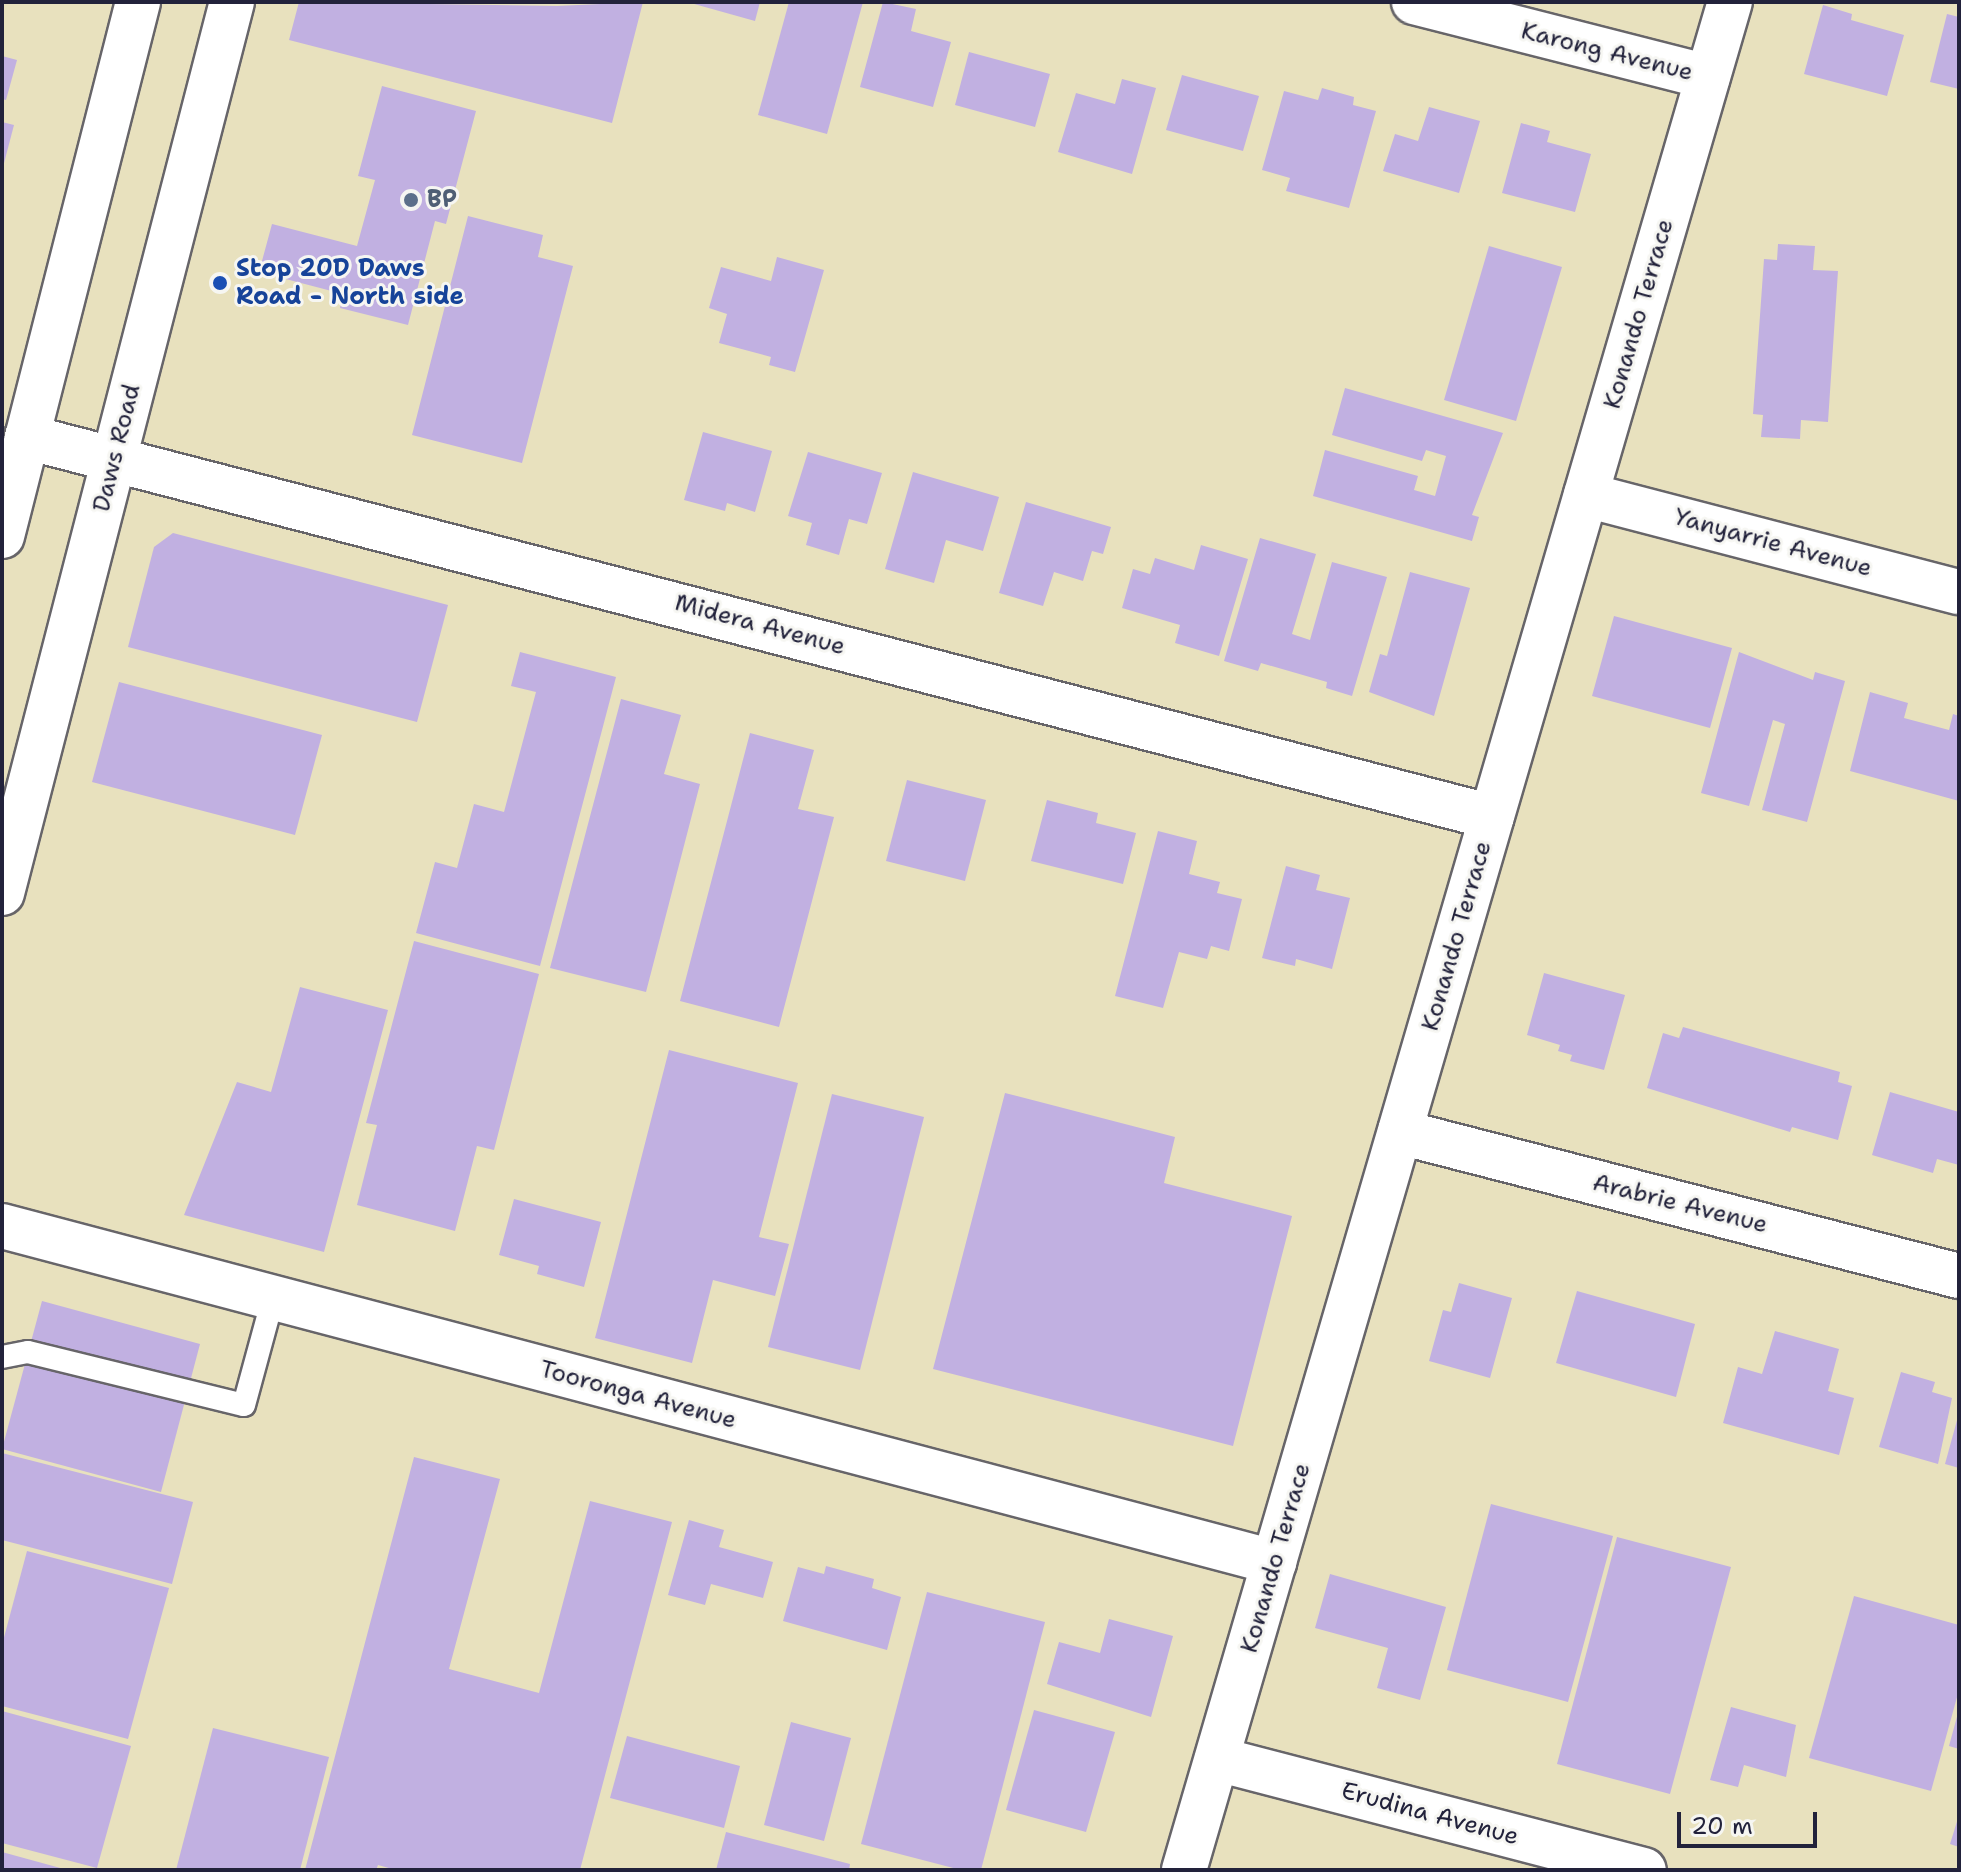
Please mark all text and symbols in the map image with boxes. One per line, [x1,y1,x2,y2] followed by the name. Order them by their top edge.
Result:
[1518,17,1696,87] street label: Karong Avenue
[427,186,457,214] place label: BP
[402,191,420,209] marker: BP
[1598,216,1680,412] street label: Konando Terrace
[236,255,464,311] place label: Stop 20D Daws Road - North side
[211,274,229,292] marker: Stop 20D Daws Road - North side
[87,381,147,515] street label: Daws Road
[1671,503,1875,583] street label: Yanyarrie Avenue
[672,588,848,662] street label: Midera Avenue
[1416,838,1498,1034] street label: Konando Terrace
[1590,1168,1770,1240] street label: Arabrie Avenue
[537,1355,739,1435] street label: Tooronga Avenue
[1235,1460,1317,1656] street label: Konando Terrace
[1338,1776,1522,1852] street label: Erudina Avenue
[1681,1796,1821,1846] scale bar
[1691,1810,1753,1842] text: 20 m

